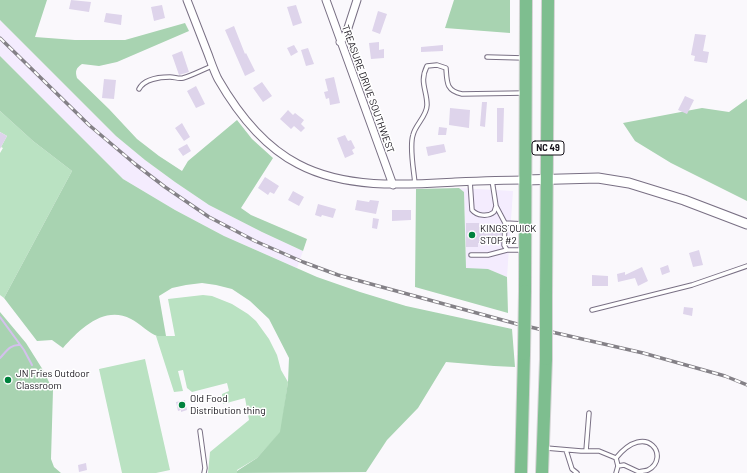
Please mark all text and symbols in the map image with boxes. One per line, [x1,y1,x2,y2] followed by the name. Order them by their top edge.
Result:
[339,23,397,155] street label: TREASURE DRIVE SOUTHWEST
[532,141,564,155] road number: NC 49
[480,223,536,246] place label: KINGS QUICK STOP #2
[467,230,477,240] marker: KINGS QUICK STOP #2
[16,368,89,392] place label: JN Fries Outdoor Classroom
[3,375,13,385] marker: JN Fries Outdoor Classroom
[190,393,266,416] place label: Old Food Distribution thing
[177,400,187,410] marker: Old Food Distribution thing

